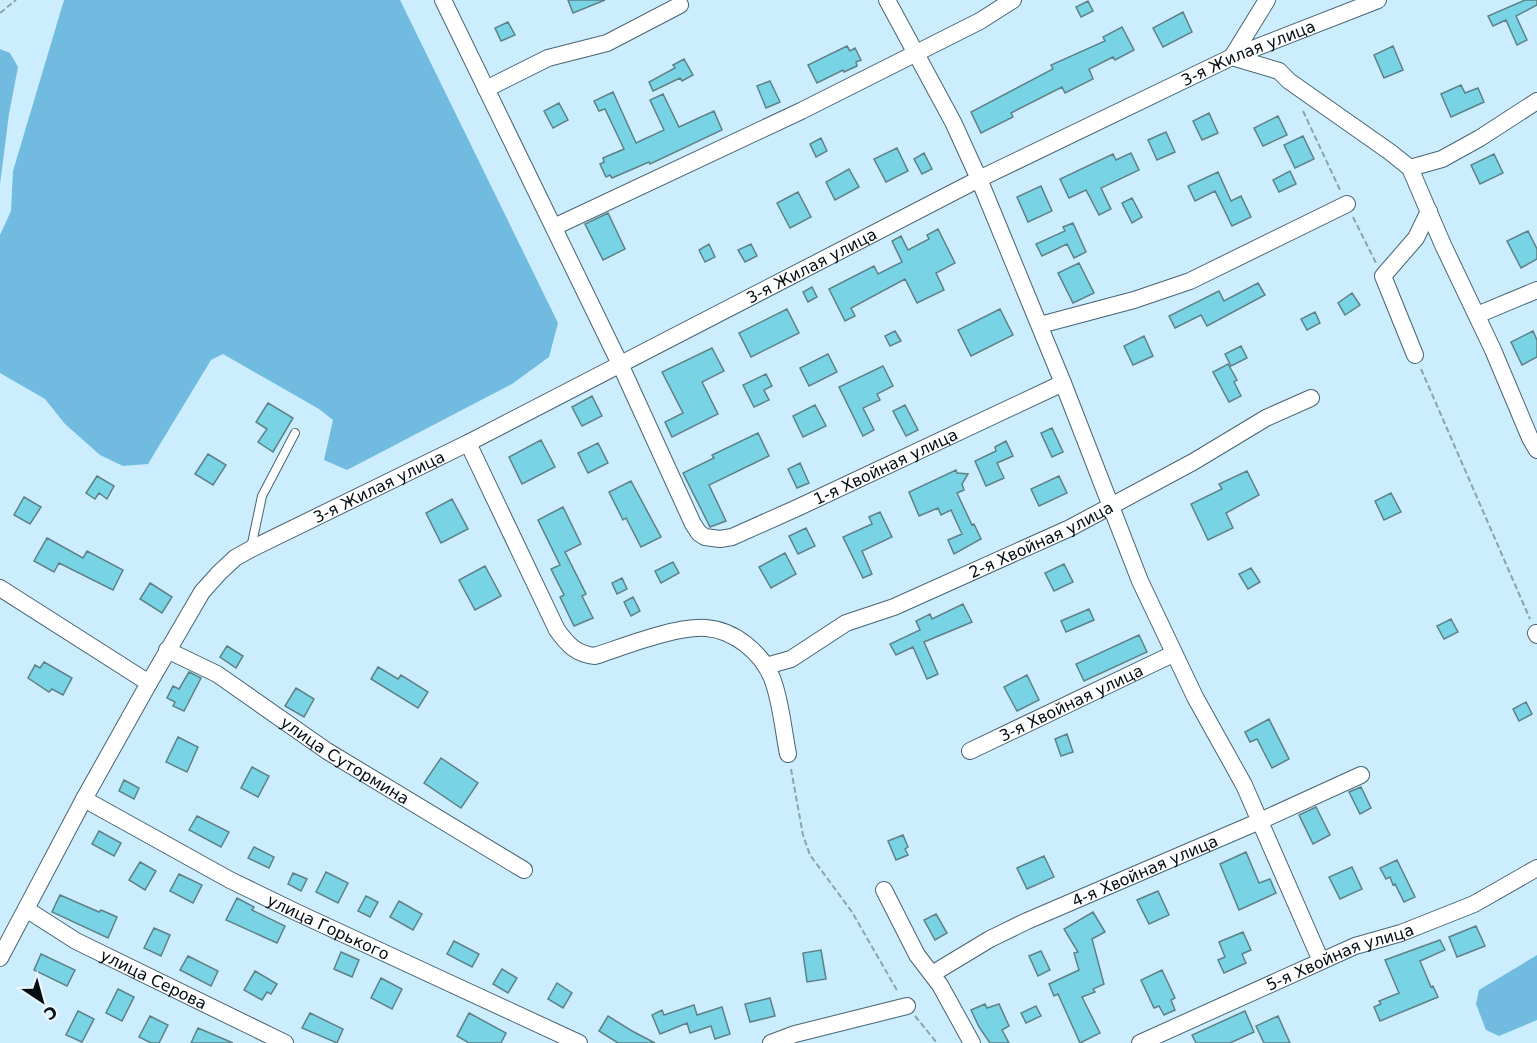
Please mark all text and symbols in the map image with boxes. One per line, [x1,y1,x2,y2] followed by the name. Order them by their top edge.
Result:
[1178,16,1318,90] street label: 3-я Жилая улица
[743,225,880,307] street label: 3-я Жилая улица
[811,425,961,509] street label: 1-я Хвойная улица
[310,447,448,527] street label: 3-я Жилая улица
[966,498,1116,582] street label: 2-я Хвойная улица
[996,661,1146,746] street label: 3-я Хвойная улица
[277,713,413,808] street label: улица Сутормина
[1069,831,1221,911] street label: 4-я Хвойная улица
[264,891,392,964] street label: улица Горького
[1263,920,1417,995] street label: 5-я Хвойная улица
[97,945,210,1013] street label: улица Серова
[12,971,72,1031] north arrow
[40,1002,61,1024] text: С

